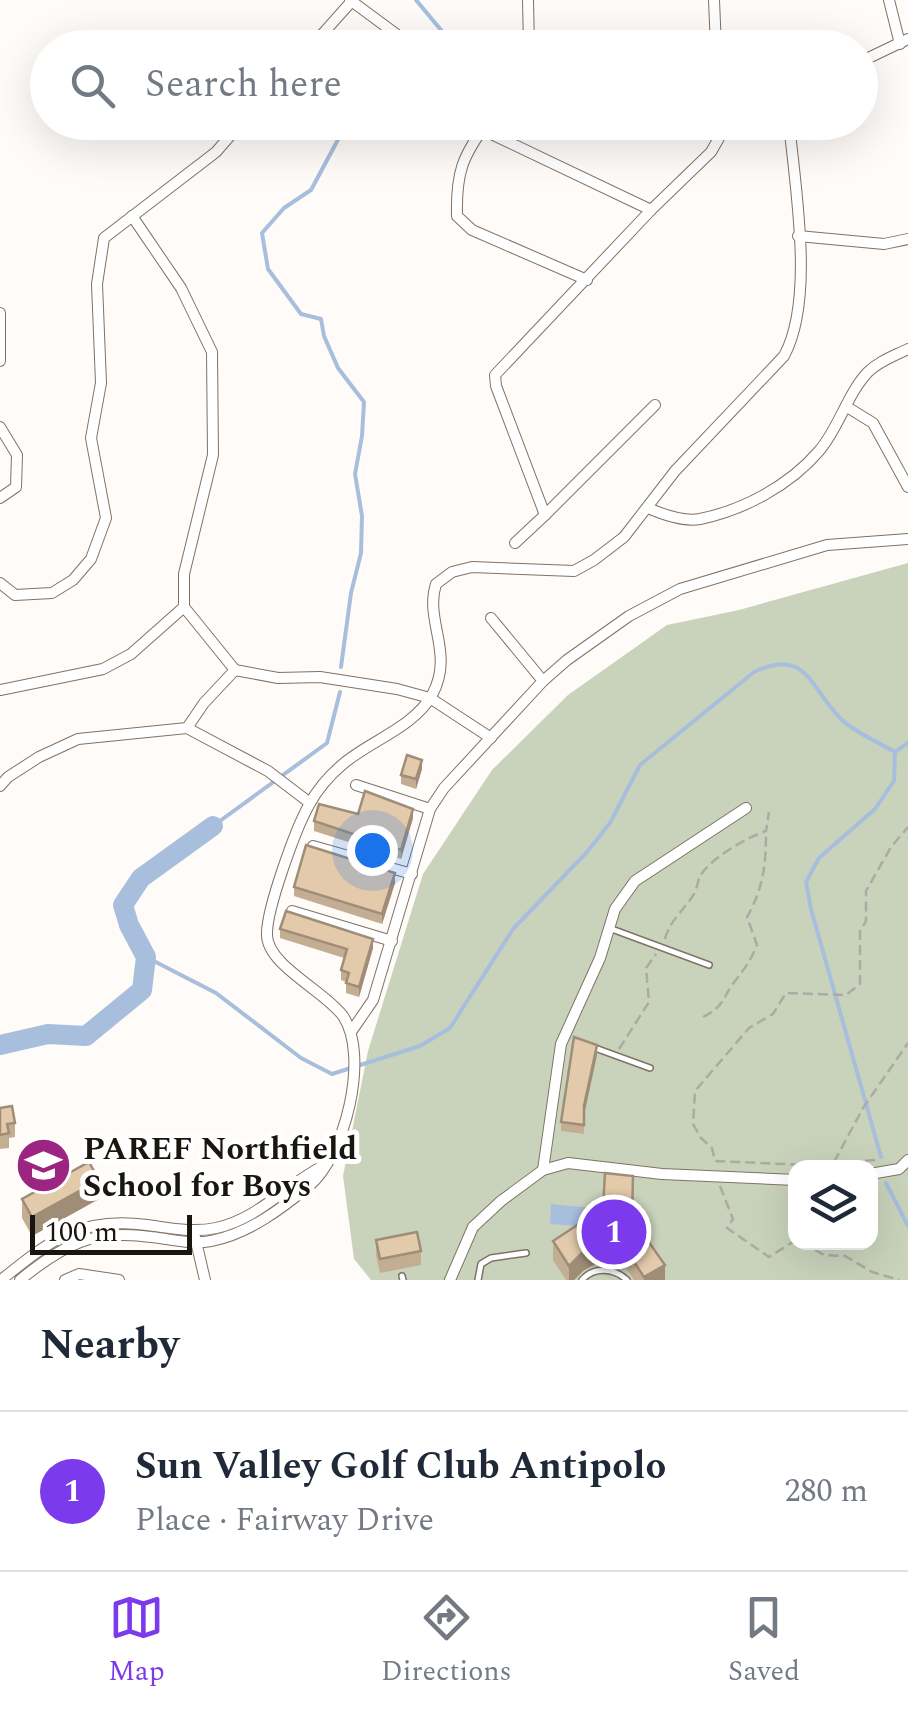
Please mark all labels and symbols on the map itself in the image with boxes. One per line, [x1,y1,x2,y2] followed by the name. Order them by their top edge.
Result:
[347,825,398,876] your location
[83,1125,357,1211] place label: PAREF Northfield School for Boys
[14,1136,74,1196] school or university icon: PAREF Northfield School for Boys
[582,1194,646,1270] pin: 1
[30,1210,192,1254] scale bar

